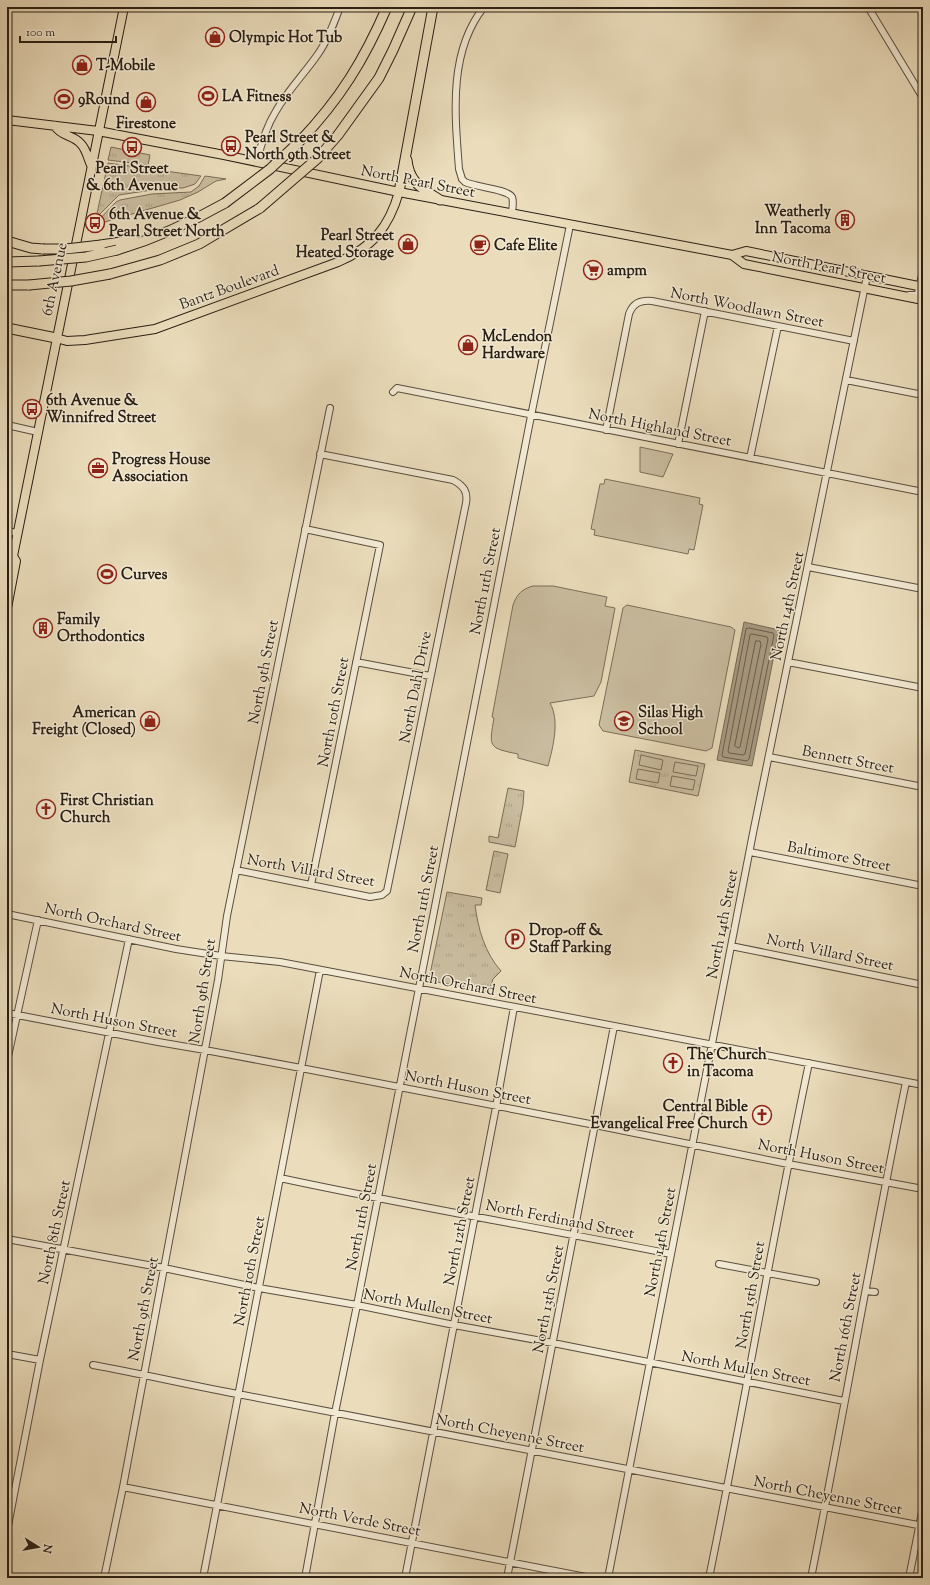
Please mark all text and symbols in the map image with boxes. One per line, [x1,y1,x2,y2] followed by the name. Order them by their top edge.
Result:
[20,18,116,44] scale bar
[26,24,55,42] text: 100 m
[204,26,226,48] shop icon: Olympic Hot Tub
[229,28,342,49] place label: Olympic Hot Tub
[71,54,93,76] shop icon: T-Mobile
[96,56,155,77] place label: T-Mobile
[197,85,219,107] sports icon: LA Fitness
[222,87,291,108] place label: LA Fitness
[53,88,75,110] sports icon: 9Round
[78,90,130,111] place label: 9Round
[135,91,157,113] shop icon: Firestone
[116,114,176,135] place label: Firestone
[245,128,352,166] place label: Pearl Street & North 9th Street
[220,135,242,157] bus stop icon: Pearl Street & North 9th Street
[121,136,143,158] bus stop icon: Pearl Street & 6th Avenue
[86,159,178,197] place label: Pearl Street & 6th Avenue
[359,161,477,204] street label: North Pearl Street
[755,202,832,240] place label: Weatherly Inn Tacoma
[109,205,225,243] place label: 6th Avenue & Pearl Street North
[834,209,856,231] building icon: Weatherly Inn Tacoma
[84,212,106,234] bus stop icon: 6th Avenue & Pearl Street North
[296,226,395,264] place label: Pearl Street Heated Storage
[397,233,419,255] shop icon: Pearl Street Heated Storage
[469,234,491,256] cafe icon: Cafe Elite
[494,236,557,257] place label: Cafe Elite
[37,241,73,318] street label: 6th Avenue
[770,247,888,290] street label: North Pearl Street
[582,259,604,281] supermarket icon: ampm
[177,260,283,316] street label: Bantz Boulevard
[607,261,647,282] place label: ampm
[668,283,825,334] street label: North Woodlawn Street
[482,327,553,365] place label: McLendon Hardware
[457,334,479,356] shop icon: McLendon Hardware
[46,391,157,429] place label: 6th Avenue & Winnifred Street
[21,398,43,420] bus stop icon: 6th Avenue & Winnifred Street
[586,404,733,453] street label: North Highland Street
[112,450,211,488] place label: Progress House Association
[87,457,109,479] office icon: Progress House Association
[466,526,507,637] street label: North 11th Street
[767,550,810,663] street label: North 14th Street
[96,563,118,585] sports icon: Curves
[121,565,168,586] place label: Curves
[57,610,145,648] place label: Family Orthodontics
[32,617,54,639] building icon: Family Orthodontics
[244,618,285,726] street label: North 9th Street
[395,629,438,745] street label: North Dahl Drive
[314,656,355,769] street label: North 10th Street
[32,703,136,741] place label: American Freight (Closed)
[638,703,704,741] place label: Silas High School
[139,710,161,732] shop icon: American Freight (Closed)
[613,710,635,732] school or university icon: Silas High School
[800,741,895,780] street label: Bennett Street
[60,791,154,829] place label: First Christian Church
[35,798,57,820] church icon: First Christian Church
[785,837,892,878] street label: Baltimore Street
[404,844,445,955] street label: North 11th Street
[245,850,376,893] street label: North Villard Street
[703,868,744,981] street label: North 14th Street
[42,899,183,948] street label: North Orchard Street
[529,921,612,959] place label: Drop-off & Staff Parking
[504,928,526,950] parking icon: Drop-off & Staff Parking
[764,930,895,977] street label: North Villard Street
[185,937,222,1045] street label: North 9th Street
[397,963,538,1010] street label: North Orchard Street
[49,999,179,1044] street label: North Huson Street
[687,1045,767,1083] place label: The Church in Tacoma
[662,1052,684,1074] church icon: The Church in Tacoma
[403,1066,533,1111] street label: North Huson Street
[590,1097,748,1135] place label: Central Bible Evangelical Free Church
[751,1104,773,1126] church icon: Central Bible Evangelical Free Church
[756,1135,886,1180] street label: North Huson Street
[342,1162,383,1273] street label: North 11th Street
[440,1175,481,1288] street label: North 12th Street
[34,1178,77,1286] street label: North 8th Street
[641,1186,682,1299] street label: North 14th Street
[484,1196,636,1245] street label: North Ferdinand Street
[230,1215,271,1328] street label: North 10th Street
[732,1240,771,1351] street label: North 15th Street
[529,1243,570,1355] street label: North 13th Street
[124,1255,165,1363] street label: North 9th Street
[826,1271,867,1384] street label: North 16th Street
[361,1285,494,1330] street label: North Mullen Street
[679,1347,812,1392] street label: North Mullen Street
[434,1410,586,1459] street label: North Cheyenne Street
[752,1472,904,1521] street label: North Cheyenne Street
[297,1498,422,1543] street label: North Verde Street
[18,1527,58,1567] north arrow
[38,1542,56,1555] text: N

